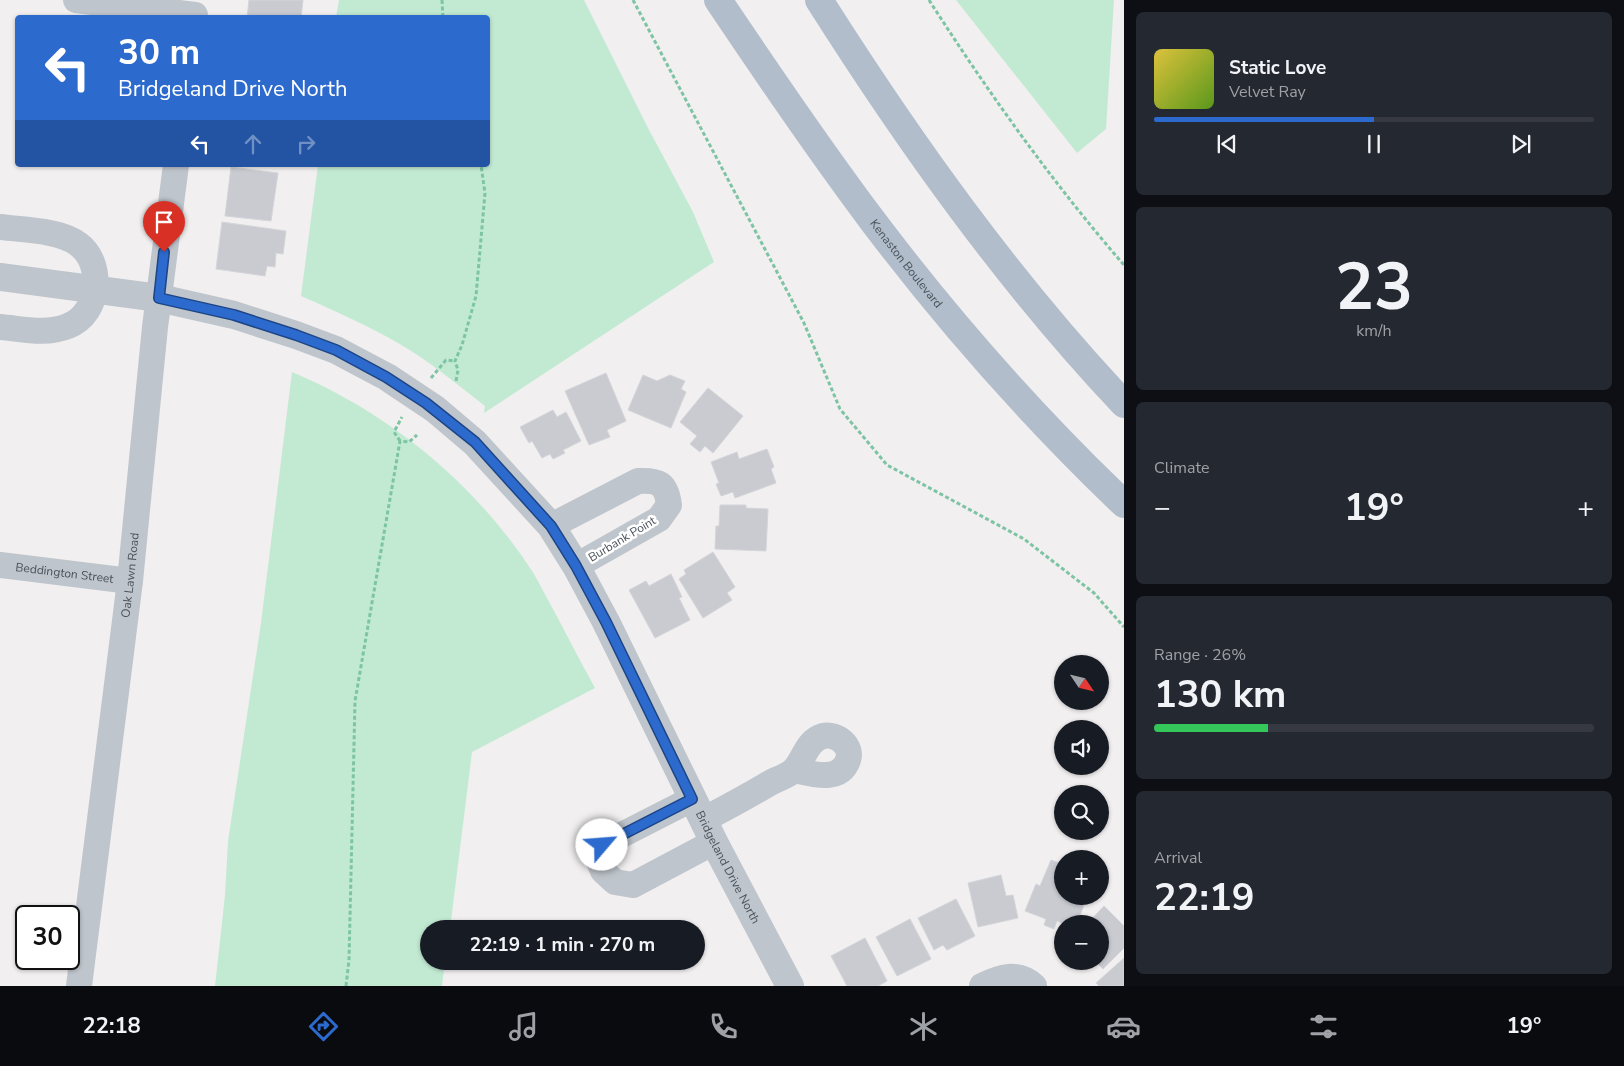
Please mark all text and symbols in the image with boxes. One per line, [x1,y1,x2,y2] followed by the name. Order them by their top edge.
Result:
[118,29,200,76] text: 30 m
[35,35,100,100] icon: left
[1229,55,1326,81] text: Static Love
[118,74,347,104] text: Bridgeland Drive North
[1229,81,1306,103] text: Velvet Ray
[186,130,214,158] icon: left
[239,130,267,158] icon: ahead
[292,130,320,158] icon: right
[1213,130,1241,158] icon: previous
[1360,130,1388,158] icon: pause
[1507,130,1535,158] icon: next
[143,201,185,252] pin
[150,208,178,236] icon: arrive
[866,216,946,311] street label: Kenaston Boulevard
[1335,243,1413,332] text: 23
[1356,320,1392,342] text: km/h
[1154,457,1209,479] text: Climate
[1344,482,1404,533] text: 19°
[1154,489,1171,527] text: −
[1577,489,1594,527] text: +
[585,512,659,565] street label: Burbank Point
[117,532,143,619] street label: Oak Lawn Road
[15,559,115,587] street label: Beddington Street
[1154,644,1246,666] text: Range · 26%
[1054,655,1109,710] north arrow
[1054,655,1109,970] map controls
[1154,669,1286,720] text: 130 km
[1054,720,1109,775] button: sound
[1054,785,1109,840] button: search
[692,808,764,926] street label: Bridgeland Drive North
[575,818,627,870] position arrow
[1154,847,1202,869] text: Arrival
[1054,850,1109,905] button: +
[1154,872,1255,923] text: 22:19
[15,905,80,970] speed limit sign: 30
[1054,915,1109,970] button: −
[470,932,655,958] text: 22:19 · 1 min · 270 m
[306,1009,341,1044] icon: directions
[506,1009,541,1044] icon: music
[706,1009,741,1044] icon: phone
[906,1009,941,1044] icon: climate
[1106,1009,1141,1044] icon: car
[1306,1009,1341,1044] icon: filters
[83,1011,141,1041] text: 22:18
[1507,1011,1541,1041] text: 19°

